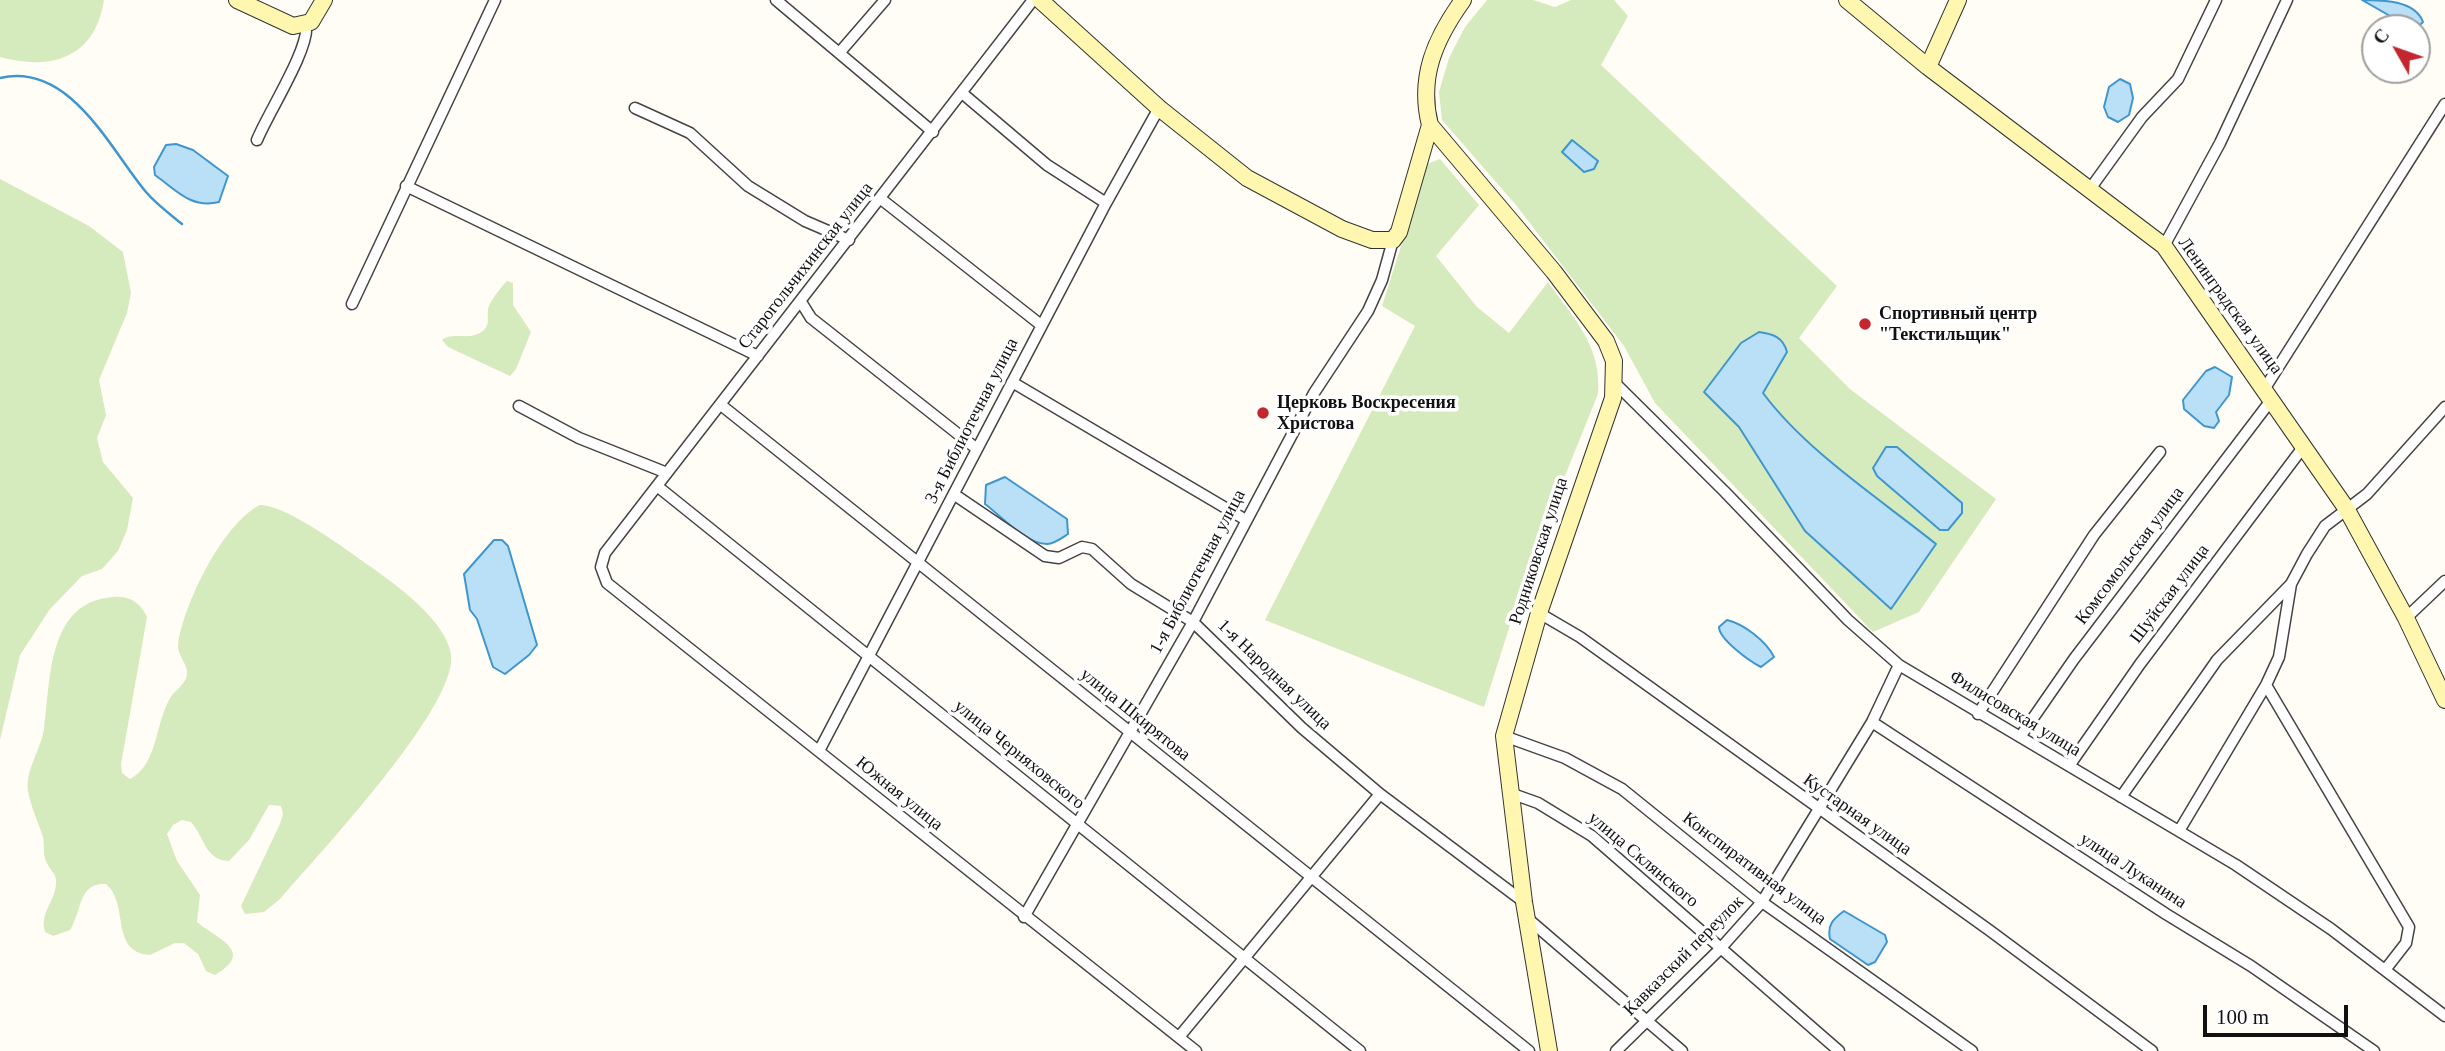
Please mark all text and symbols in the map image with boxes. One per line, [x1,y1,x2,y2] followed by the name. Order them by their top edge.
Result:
[2361,14,2431,84] north arrow
[2369,24,2394,48] text: С
[734,178,878,354] street label: Старогольчихинская улица
[2173,233,2287,379] street label: Ленинградская улица
[1879,303,2037,346] place label: Спортивный центр "Текстильщик"
[1857,316,1873,332] marker: Спортивный центр "Текстильщик"
[921,335,1023,507] street label: 3-я Библиотечная улица
[1277,392,1456,434] place label: Церковь Воскресения Христова
[1255,405,1271,421] marker: Церковь Воскресения Христова
[1505,475,1573,627] street label: Родниковская улица
[2071,483,2189,629] street label: Комсомольская улица
[1145,486,1251,658] street label: 1-я Библиотечная улица
[2126,540,2214,648] street label: Шуйская улица
[1212,615,1336,735] street label: 1-я Народная улица
[1075,664,1195,766] street label: улица Шкирятова
[1945,666,2085,762] street label: Филисовская улица
[949,696,1089,814] street label: улица Черняховского
[851,752,947,836] street label: Южная улица
[1799,770,1915,860] street label: Кустарная улица
[1583,808,1703,912] street label: улица Склянского
[1678,808,1830,930] street label: Конспиративная улица
[2076,828,2190,914] street label: улица Луканина
[1619,891,1749,1021] street label: Кавказский переулок
[2207,992,2352,1036] scale bar
[2216,1005,2269,1029] text: 100 m

